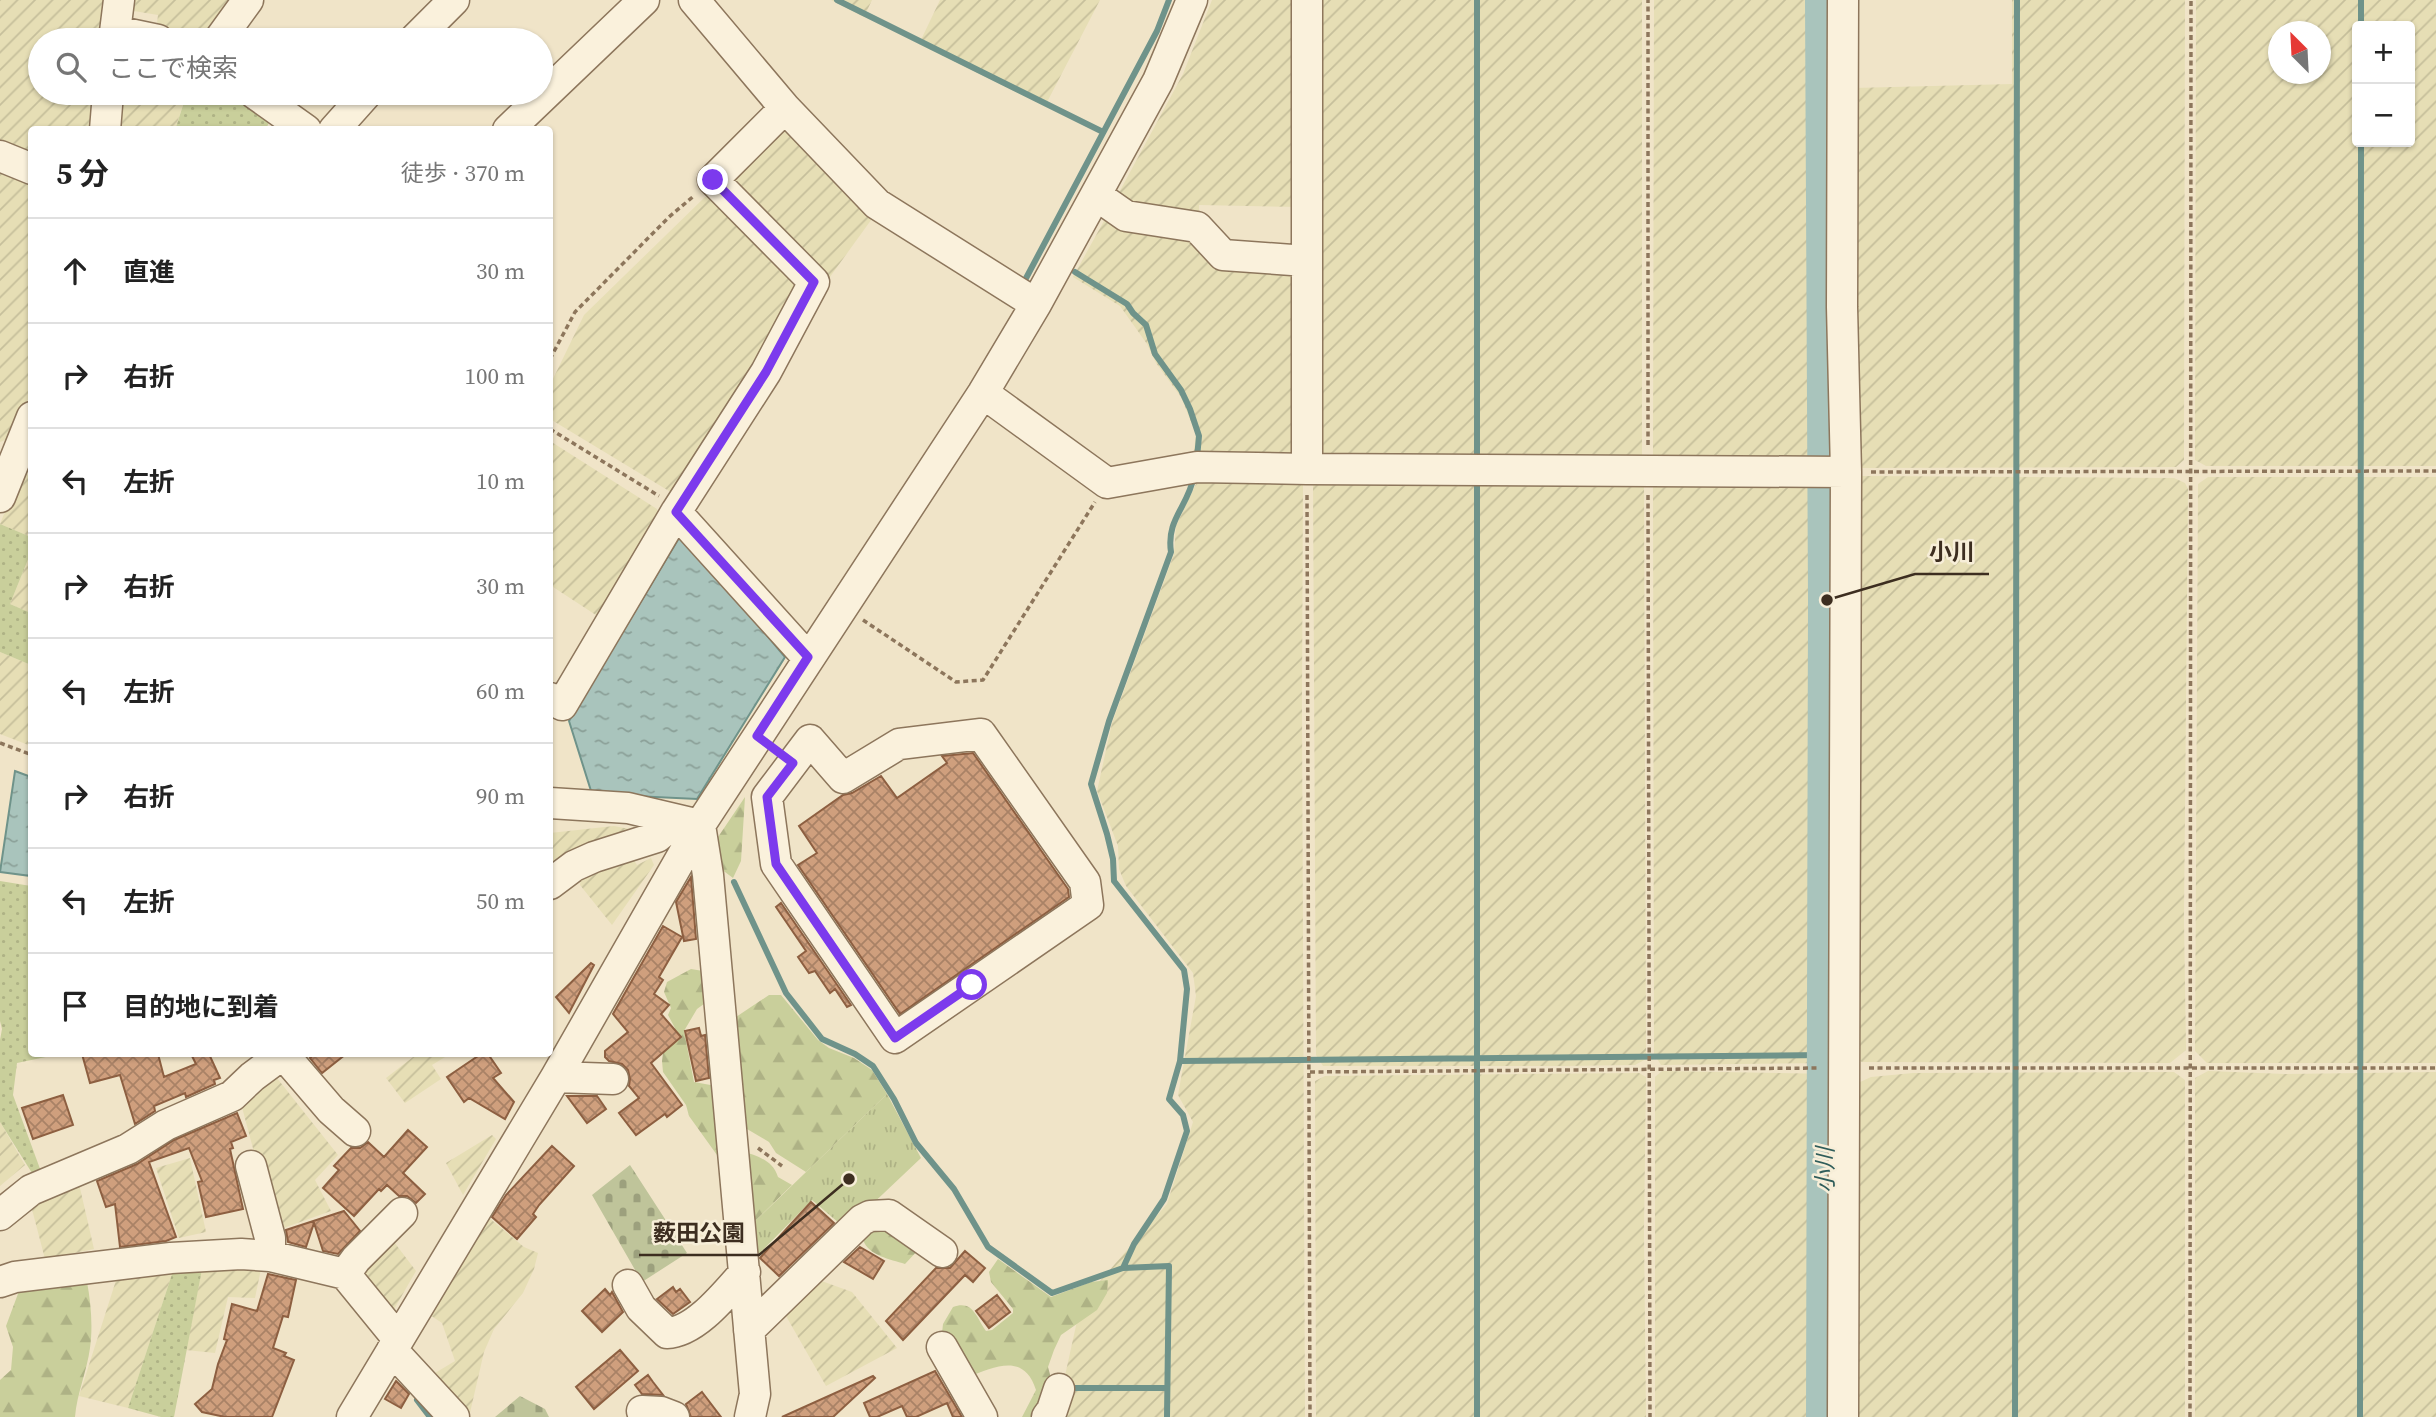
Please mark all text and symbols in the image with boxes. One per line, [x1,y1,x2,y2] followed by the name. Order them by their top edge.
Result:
[2268,21,2331,84] north arrow
[2352,21,2415,147] map controls
[2352,21,2415,84] button: +
[28,28,553,105] search box
[52,48,90,86] icon: search
[108,50,238,86] text: ここで検索
[2352,84,2415,147] button: −
[56,153,109,194] text: 5 分
[401,157,525,189] text: 徒歩 · 370 m
[697,164,728,195] route end
[56,252,94,290] icon: ahead
[123,254,175,290] text: 直進
[476,255,525,287] text: 30 m
[56,357,94,395] icon: right
[123,359,175,395] text: 右折
[464,360,525,392] text: 100 m
[56,462,94,500] icon: left
[123,464,175,500] text: 左折
[476,465,525,497] text: 10 m
[1915,530,1989,574] callout: 小川
[1929,536,1975,568] text: 小川
[56,567,94,605] icon: right
[123,569,175,605] text: 右折
[476,570,525,602] text: 30 m
[56,672,94,710] icon: left
[123,674,175,710] text: 左折
[476,675,525,707] text: 60 m
[56,777,94,815] icon: right
[123,779,175,815] text: 右折
[476,780,525,812] text: 90 m
[56,882,94,920] icon: left
[123,884,175,920] text: 左折
[476,885,525,917] text: 50 m
[956,969,987,1000] route start
[56,987,94,1025] icon: arrive
[123,989,279,1025] text: 目的地に到着
[1809,1144,1841,1193] water label: 小川
[639,1211,759,1255] callout: 薮田公園
[653,1217,745,1249] text: 薮田公園

